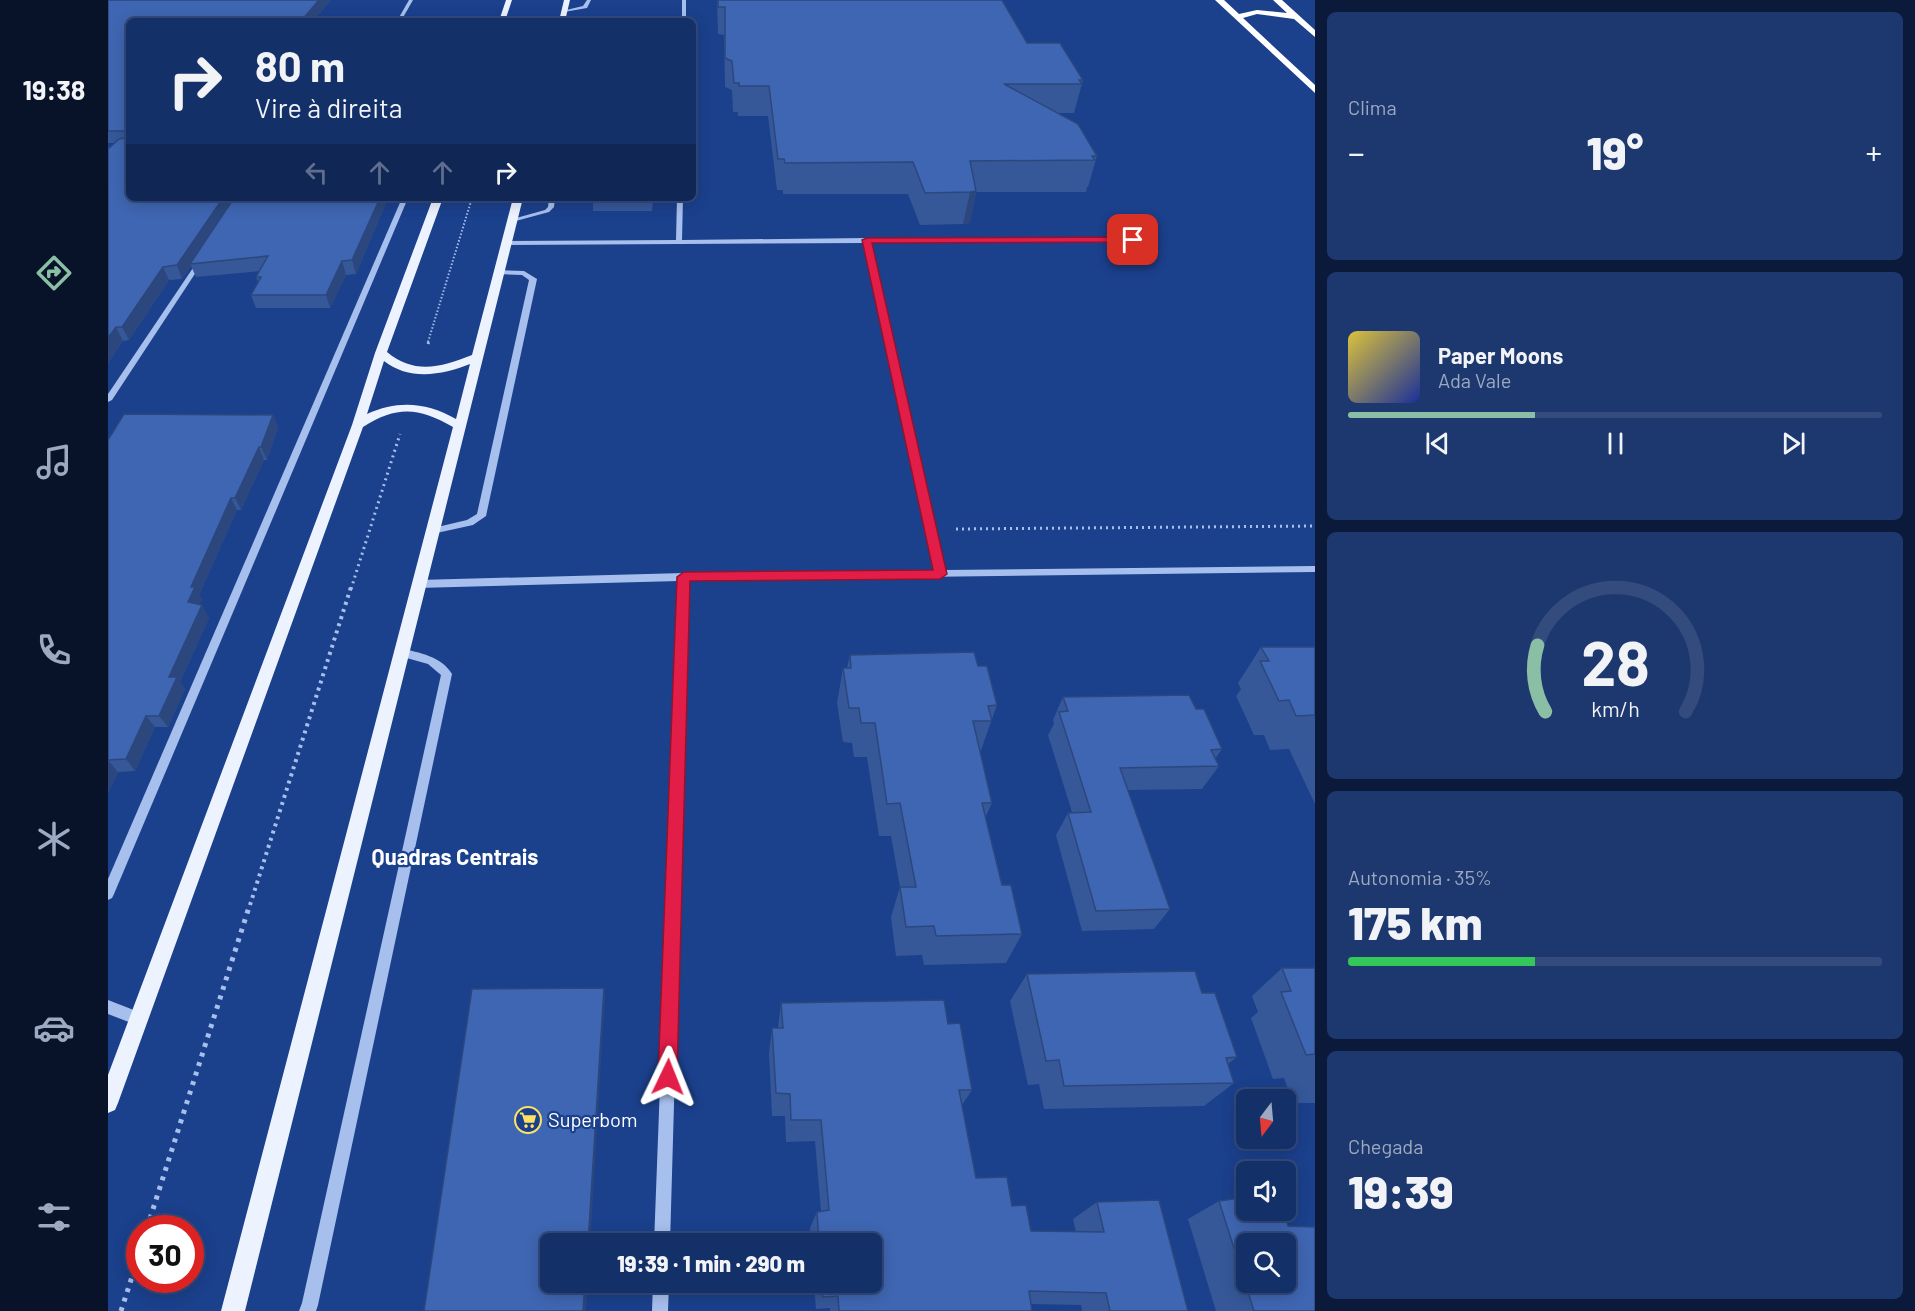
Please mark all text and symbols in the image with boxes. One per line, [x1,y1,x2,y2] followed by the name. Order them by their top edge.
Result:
[255,40,345,90] text: 80 m
[156,42,234,120] icon: right
[23,73,85,105] text: 19:38
[255,91,403,123] text: Vire à direita
[1348,95,1397,119] text: Clima
[1587,125,1643,179] text: 19°
[1348,132,1365,172] text: −
[1866,132,1882,172] text: +
[300,156,333,189] icon: left
[363,156,396,189] icon: ahead
[426,156,459,189] icon: ahead
[489,156,522,189] icon: right
[1107,214,1158,265] pin
[1116,223,1149,256] icon: arrive
[33,252,75,294] icon: directions
[1438,342,1563,368] text: Paper Moons
[1438,368,1511,392] text: Ada Vale
[1421,427,1454,460] icon: previous
[1599,427,1632,460] icon: pause
[1777,427,1810,460] icon: next
[33,441,75,483] icon: music
[1581,625,1649,699] text: 28
[33,629,75,671] icon: phone
[1591,697,1639,722] text: km/h
[33,818,75,860] icon: climate
[372,843,538,869] district label: Quadras Centrais
[1348,865,1492,889] text: Autonomia · 35%
[1348,895,1483,949] text: 175 km
[33,1007,75,1049] icon: car
[636,1045,700,1109] position arrow
[1236,1089,1296,1149] north arrow
[1236,1089,1296,1293] map controls
[513,1105,543,1135] supermarket icon: Superbom
[548,1107,637,1131] place label: Superbom
[1348,1134,1424,1158] text: Chegada
[1236,1161,1296,1221] button: sound
[1348,1164,1453,1218] text: 19:39
[33,1196,75,1238] icon: filters
[126,1215,204,1293] speed limit sign: 30
[1236,1233,1296,1293] button: search
[617,1250,805,1276] text: 19:39 · 1 min · 290 m

